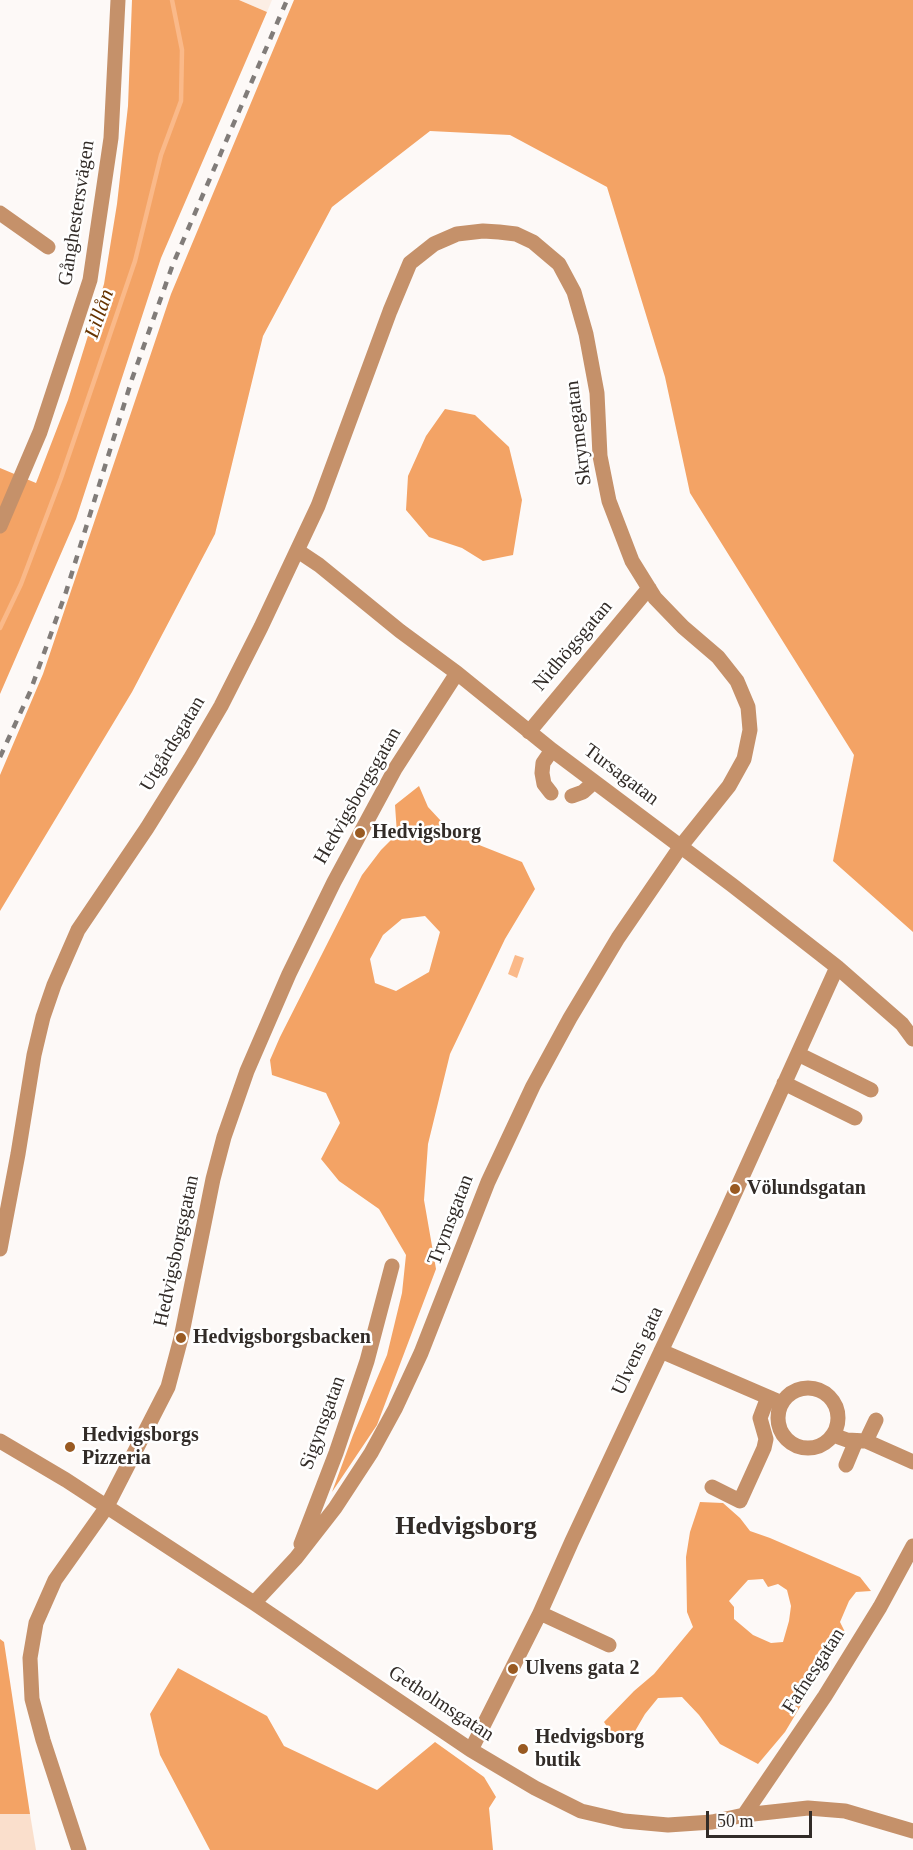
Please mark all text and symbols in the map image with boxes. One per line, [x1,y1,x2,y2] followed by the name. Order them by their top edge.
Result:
[54,139,100,287] street label: Gånghestersvägen
[80,286,120,342] water label: Lillån
[561,379,597,487] street label: Skrymegatan
[528,596,618,696] street label: Nidhögsgatan
[135,692,211,796] street label: Utgårdsgatan
[309,723,407,869] street label: Hedvigsborgsgatan
[579,739,663,811] street label: Tursagatan
[372,821,481,845] place label: Hedvigsborg
[353,826,367,840] marker: Hedvigsborg
[423,1171,479,1269] street label: Trymsgatan
[149,1173,205,1329] street label: Hedvigsborgsgatan
[747,1177,866,1201] place label: Völundsgatan
[728,1182,742,1196] marker: Völundsgatan
[607,1303,669,1399] street label: Ulvens gata
[193,1326,371,1350] place label: Hedvigsborgsbacken
[174,1331,188,1345] marker: Hedvigsborgsbacken
[295,1373,351,1473] street label: Sigynsgatan
[82,1424,199,1471] place label: Hedvigsborgs Pizzeria
[63,1440,77,1454] marker: Hedvigsborgs Pizzeria
[395,1511,537,1543] district label: Hedvigsborg
[778,1624,850,1718] street label: Fafnesgatan
[525,1657,639,1681] place label: Ulvens gata 2
[384,1661,498,1747] street label: Getholmsgatan
[506,1662,520,1676] marker: Ulvens gata 2
[535,1726,644,1773] place label: Hedvigsborg butik
[516,1742,530,1756] marker: Hedvigsborg butik
[709,1799,816,1837] scale bar
[717,1811,754,1831] text: 50 m

